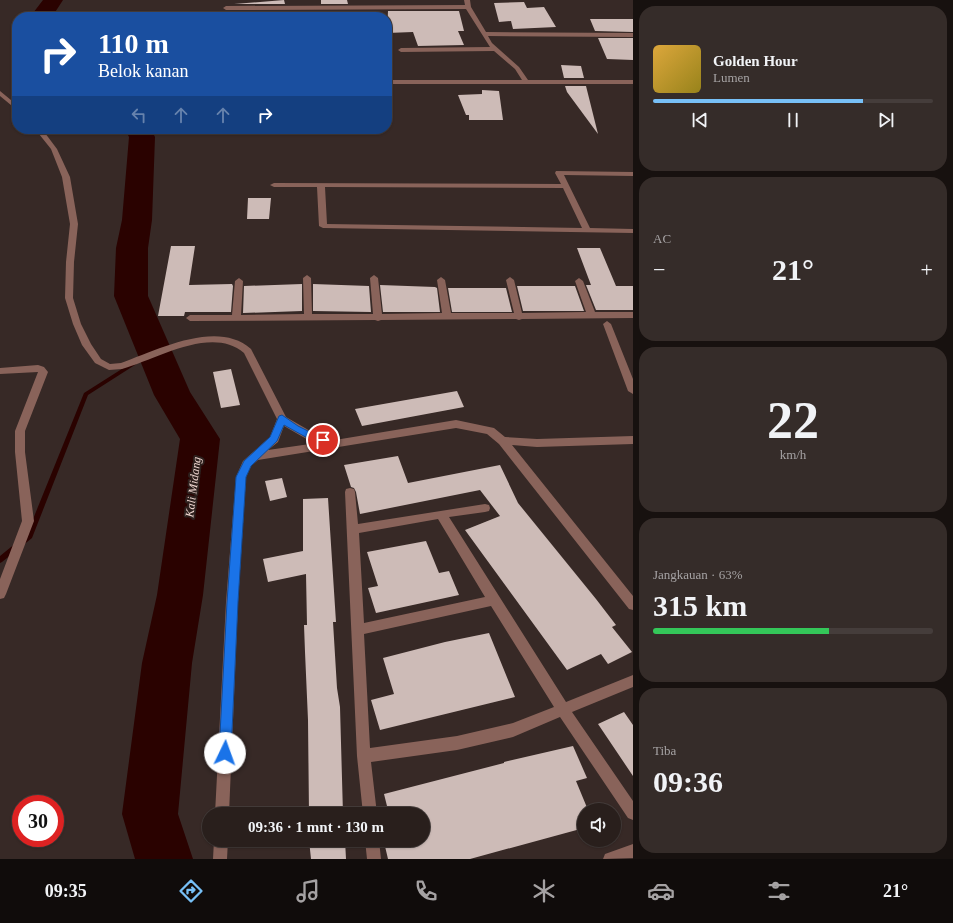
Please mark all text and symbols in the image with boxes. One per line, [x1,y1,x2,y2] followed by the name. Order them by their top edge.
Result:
[32,28,84,80] icon: right
[98,28,169,59] text: 110 m
[713,53,798,69] text: Golden Hour
[98,61,188,81] text: Belok kanan
[713,70,750,85] text: Lumen
[128,104,150,126] icon: left
[170,104,192,126] icon: ahead
[212,104,234,126] icon: ahead
[254,104,276,126] icon: right
[689,109,711,131] icon: previous
[782,109,804,131] icon: pause
[875,109,897,131] icon: next
[653,231,671,246] text: AC
[772,253,814,286] text: 21°
[653,257,665,282] text: −
[921,257,933,282] text: +
[767,392,819,449] text: 22
[306,423,340,457] pin
[312,429,334,451] icon: arrive
[780,447,806,462] text: km/h
[182,456,204,519] water label: Kali Midang
[653,567,743,582] text: Jangkauan · 63%
[653,589,747,622] text: 315 km
[204,732,246,774] position arrow
[653,743,676,758] text: Tiba
[653,765,723,798] text: 09:36
[12,795,64,847] speed limit sign: 30
[577,803,621,847] map controls
[577,803,621,847] button: sound
[248,819,384,835] text: 09:36 · 1 mnt · 130 m
[177,877,205,905] icon: directions
[294,877,322,905] icon: music
[412,877,440,905] icon: phone
[530,877,558,905] icon: climate
[647,877,675,905] icon: car
[765,877,793,905] icon: filters
[45,881,87,901] text: 09:35
[883,881,908,901] text: 21°

